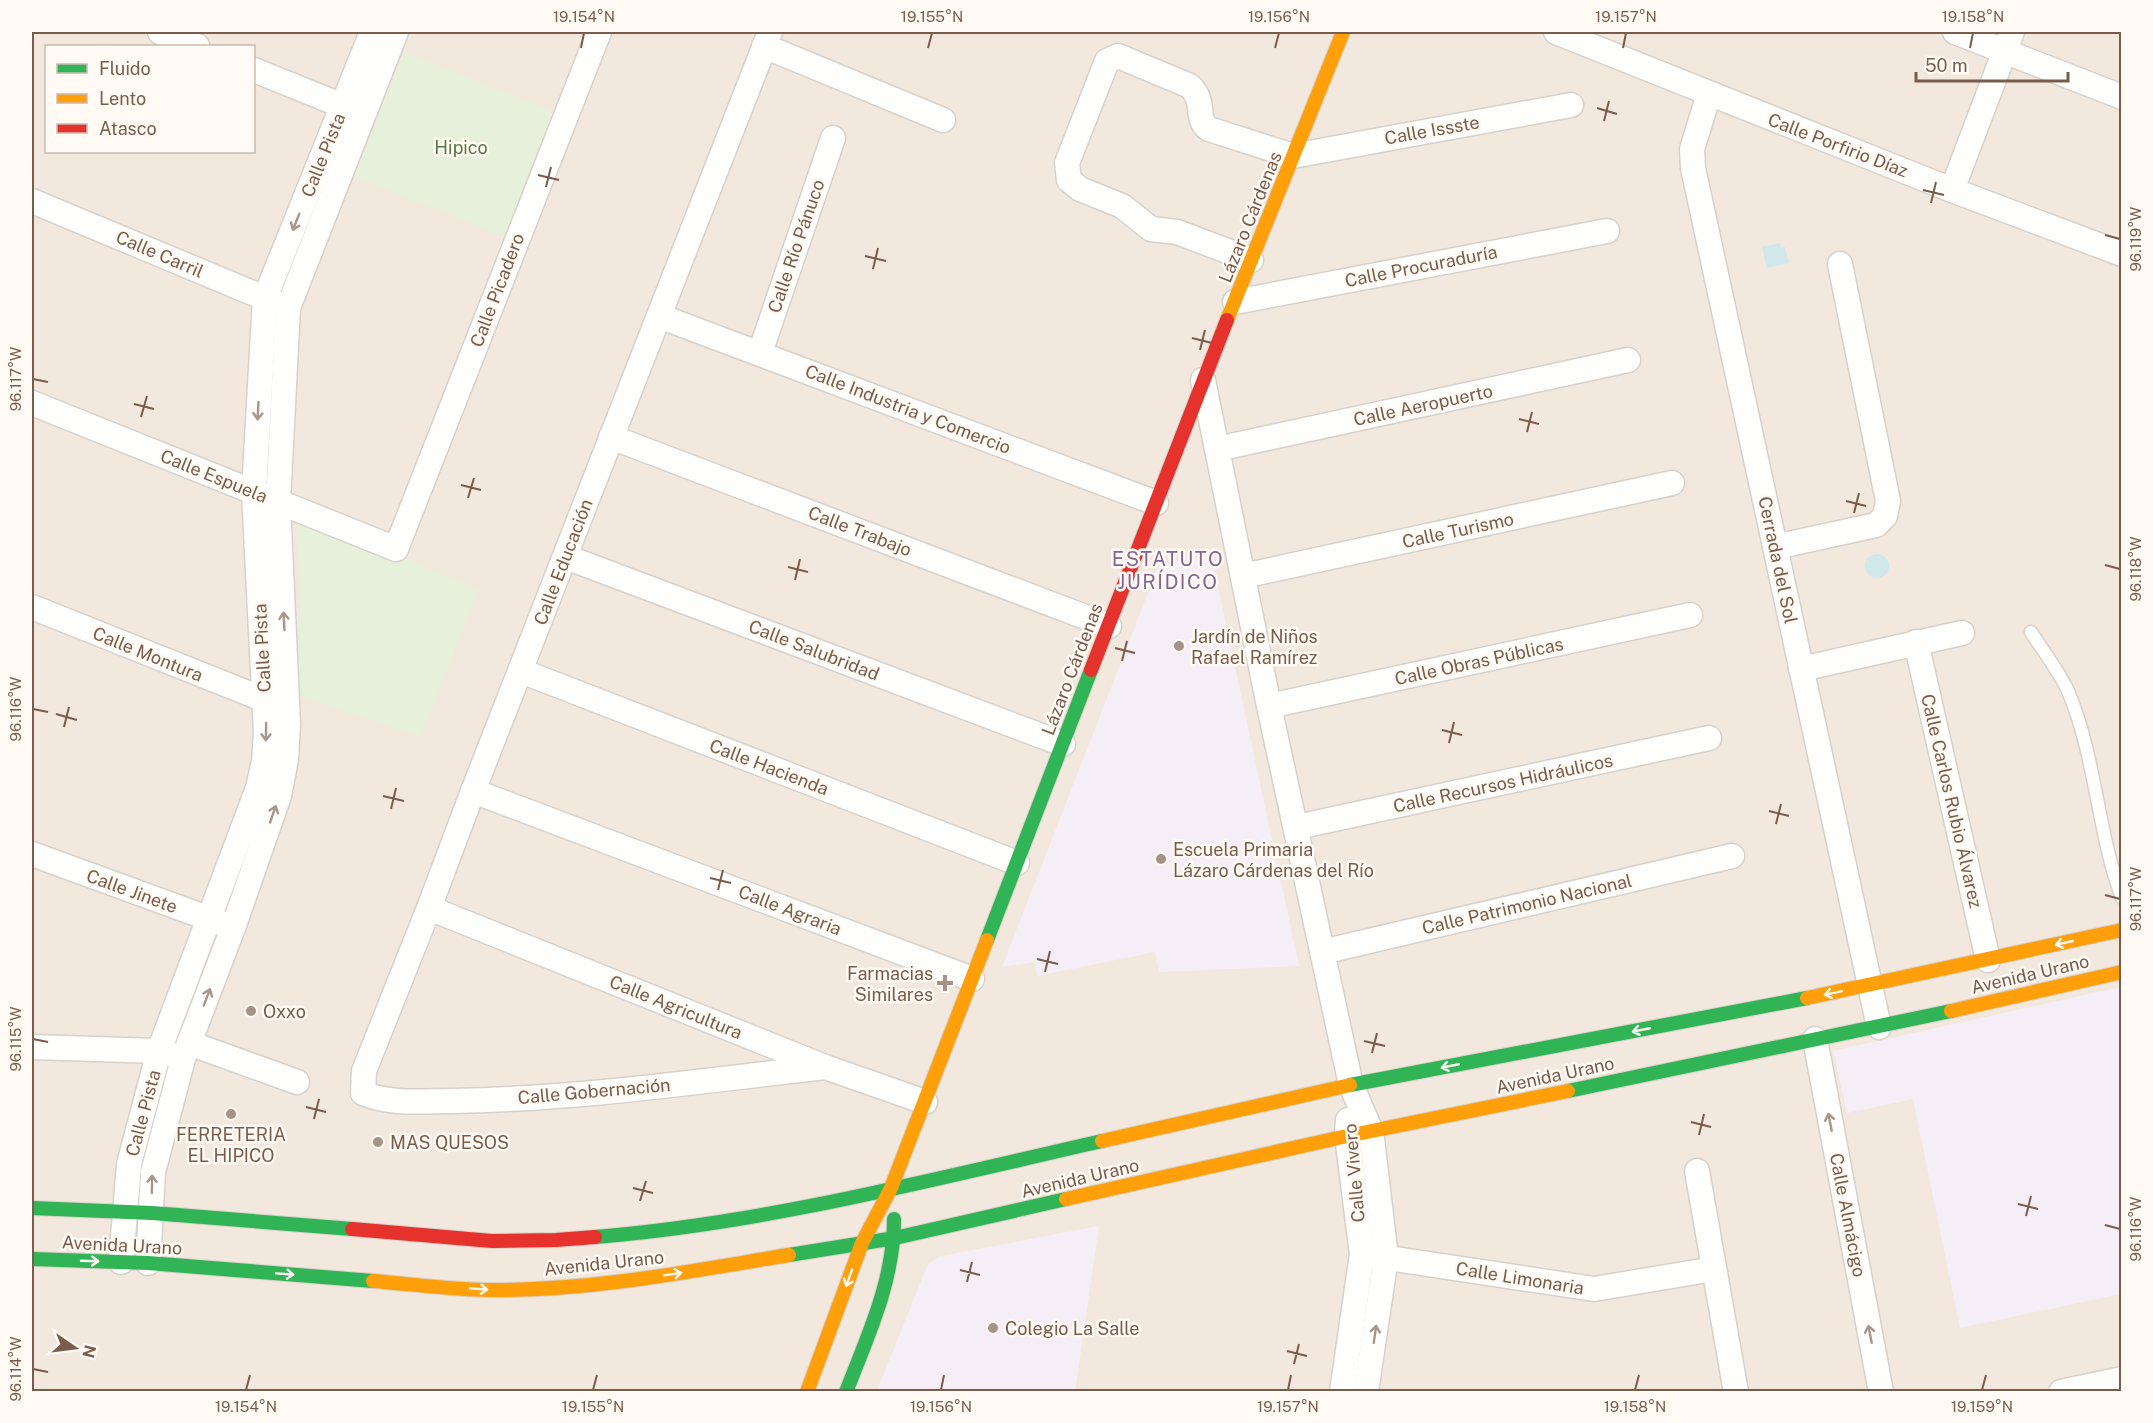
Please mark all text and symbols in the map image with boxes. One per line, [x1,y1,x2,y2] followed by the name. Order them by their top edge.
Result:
[553,8,615,25] text: 19.154°N
[901,8,963,25] text: 19.155°N
[1248,8,1310,25] text: 19.156°N
[1595,8,1657,25] text: 19.157°N
[1942,8,2004,25] text: 19.158°N
[45,45,255,153] legend
[1916,45,2068,83] scale bar
[1925,55,1968,76] text: 50 m
[99,58,151,79] text: Fluido
[99,88,146,109] text: Lento
[1765,109,1911,181] street label: Calle Porfirio Díaz
[297,110,349,200] street label: Calle Pista
[1383,111,1481,149] street label: Calle Issste
[99,118,157,139] text: Atasco
[434,137,488,158] park label: Hipico
[1214,148,1286,286] street label: Lázaro Cárdenas
[763,177,829,315] street label: Calle Río Pánuco
[2127,207,2144,271] text: 96.119°W
[290,213,301,231] one-way arrow
[113,226,207,282] street label: Calle Carril
[466,230,528,350] street label: Calle Picadero
[1343,241,1499,291] street label: Calle Procuraduría
[7,347,24,411] text: 96.117°W
[802,360,1014,458] street label: Calle Industria y Comercio
[1352,380,1494,430] street label: Calle Aeropuerto
[253,401,264,421] one-way arrow
[157,445,271,507] street label: Calle Espuela
[1754,494,1802,626] street label: Cerrada del Sol
[529,496,597,628] street label: Calle Educación
[805,502,915,560] street label: Calle Trabajo
[1400,508,1516,552] street label: Calle Turismo
[2127,536,2144,602] text: 96.118°W
[1112,547,1224,594] district label: ESTATUTO JURÍDICO
[1037,600,1107,738] street label: Lázaro Cárdenas
[249,603,275,693] street label: Calle Pista
[278,611,289,631] one-way arrow
[746,615,882,685] street label: Calle Salubridad
[90,622,206,686] street label: Calle Montura
[1191,626,1318,668] place label: Jardín de Niños Rafael Ramírez
[1393,633,1565,689] street label: Calle Obras Públicas
[1172,639,1186,653] marker: Jardín de Niños Rafael Ramírez
[7,677,24,741] text: 96.116°W
[1917,692,1988,910] street label: Calle Carlos Rubio Álvarez
[260,721,271,741] one-way arrow
[706,735,832,799] street label: Calle Hacienda
[1391,749,1615,817] street label: Calle Recursos Hidráulicos
[268,805,279,824] one-way arrow
[1173,839,1374,881] place label: Escuela Primaria Lázaro Cárdenas del Río
[1154,852,1168,866] marker: Escuela Primaria Lázaro Cárdenas del Río
[84,865,180,917] street label: Calle Jinete
[2127,867,2144,931] text: 96.117°W
[1420,870,1634,938] street label: Calle Patrimonio Nacional
[736,881,844,939] street label: Calle Agraria
[2055,937,2074,949] one-way arrow
[1969,950,2091,998] street label: Avenida Urano
[847,963,933,1005] place label: Farmacias Similares
[607,971,745,1043] street label: Calle Agricultura
[938,976,952,990] marker: Farmacias Similares
[1823,988,1843,999] one-way arrow
[202,989,213,1007] one-way arrow
[263,1001,306,1022] place label: Oxxo
[244,1004,258,1018] marker: Oxxo
[7,1006,24,1072] text: 96.115°W
[1632,1025,1652,1036] one-way arrow
[1494,1052,1616,1098] street label: Avenida Urano
[1440,1061,1460,1072] one-way arrow
[121,1068,165,1158] street label: Calle Pista
[517,1074,671,1108] street label: Calle Gobernación
[224,1107,238,1121] marker: FERRETERIA EL HIPICO
[1825,1112,1836,1132] one-way arrow
[1339,1123,1369,1223] street label: Calle Vivero
[176,1124,286,1166] place label: FERRETERIA EL HIPICO
[390,1132,509,1153] place label: MAS QUESOS
[371,1135,385,1149] marker: MAS QUESOS
[1826,1151,1870,1279] street label: Calle Almácigo
[1019,1154,1141,1202] street label: Avenida Urano
[146,1175,158,1195] one-way arrow
[2127,1197,2144,1261] text: 96.116°W
[61,1231,183,1259] street label: Avenida Urano
[543,1246,665,1280] street label: Avenida Urano
[79,1255,99,1267] one-way arrow
[1454,1258,1586,1298] street label: Calle Limonaria
[663,1268,682,1279] one-way arrow
[274,1269,294,1280] one-way arrow
[842,1269,853,1287] one-way arrow
[468,1284,488,1295] one-way arrow
[45,1318,105,1378] north arrow
[1005,1318,1140,1339] place label: Colegio La Salle
[986,1321,1000,1335] marker: Colegio La Salle
[1369,1324,1380,1344] one-way arrow
[1864,1325,1875,1344] one-way arrow
[7,1337,24,1401] text: 96.114°W
[78,1343,100,1360] text: N
[215,1398,277,1415] text: 19.154°N
[562,1398,624,1415] text: 19.155°N
[910,1398,972,1415] text: 19.156°N
[1257,1398,1319,1415] text: 19.157°N
[1604,1398,1666,1415] text: 19.158°N
[1951,1398,2013,1415] text: 19.159°N

